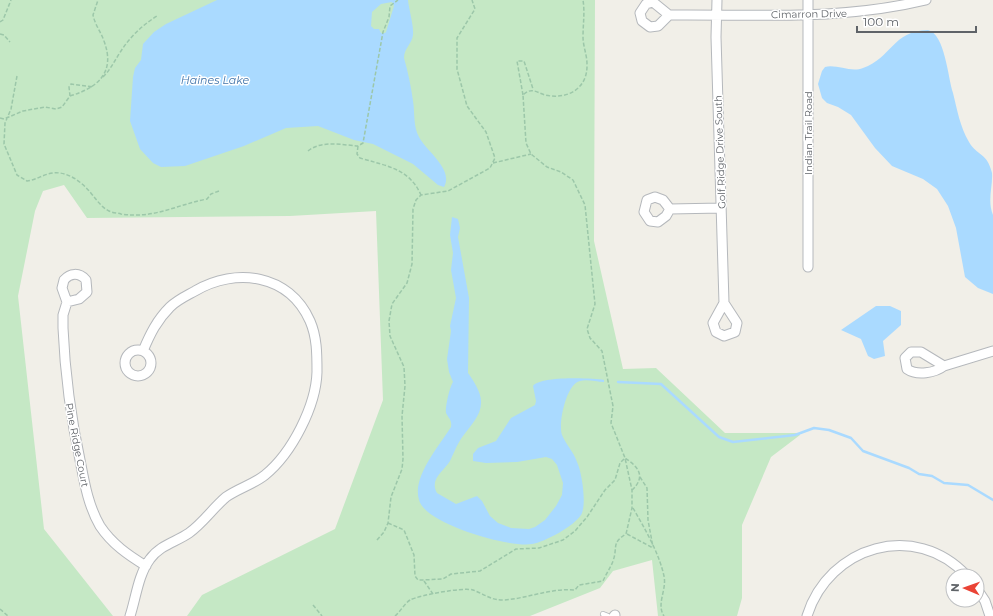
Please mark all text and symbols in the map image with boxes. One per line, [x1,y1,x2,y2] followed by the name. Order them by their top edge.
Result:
[771,7,847,21] street label: Cimarron Drive
[857,8,976,34] scale bar
[863,14,899,29] text: 100 m
[181,73,250,87] water label: Haines Lake
[802,91,815,175] street label: Indian Trail Road
[712,95,728,209] street label: Golf Ridge Drive South
[62,402,92,488] street label: Pine Ridge Court
[945,568,985,608] north arrow
[948,583,962,592] text: N

